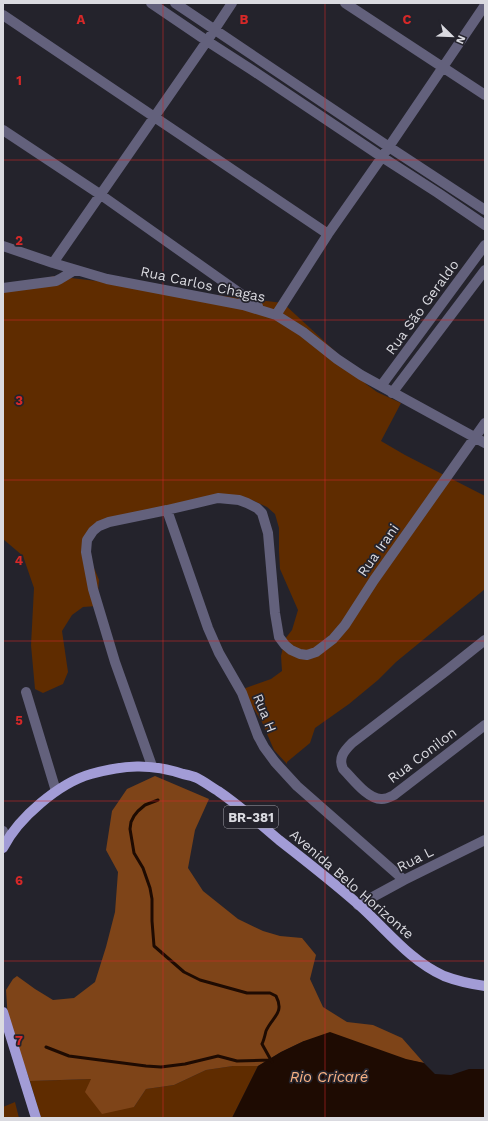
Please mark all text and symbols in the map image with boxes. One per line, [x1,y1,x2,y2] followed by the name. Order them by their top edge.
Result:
[77,12,86,27] text: A
[240,12,249,27] text: B
[403,12,412,27] text: C
[432,16,472,56] north arrow
[453,33,468,46] text: N
[16,73,22,88] text: 1
[15,233,23,248] text: 2
[382,256,462,358] street label: Rua São Geraldo
[139,263,267,305] street label: Rua Carlos Chagas
[15,393,23,408] text: 3
[354,521,402,579] street label: Rua Irani
[15,553,24,568] text: 4
[250,691,280,735] street label: Rua H
[15,713,23,728] text: 5
[384,724,460,786] street label: Rua Conilon
[224,806,278,828] road number: BR-381
[287,826,417,942] street label: Avenida Belo Horizonte
[394,843,436,875] street label: Rua L
[15,873,23,888] text: 6
[15,1033,23,1048] text: 7
[290,1068,368,1086] water label: Rio Cricaré

